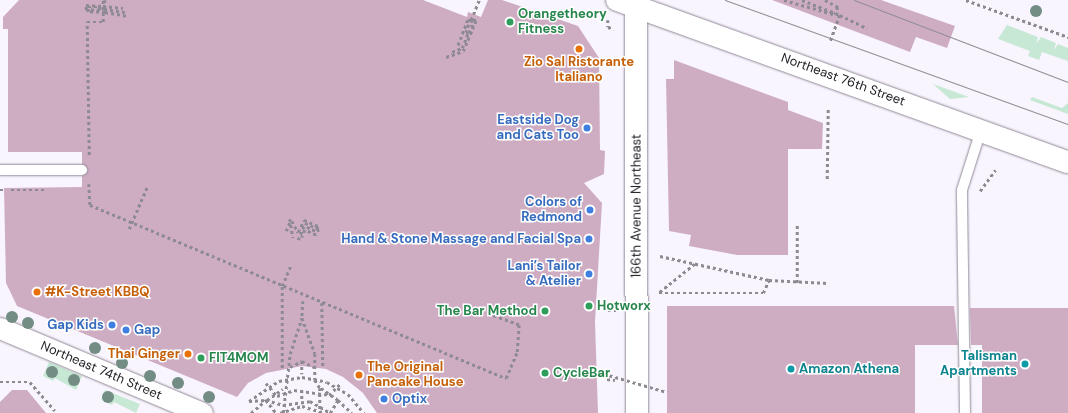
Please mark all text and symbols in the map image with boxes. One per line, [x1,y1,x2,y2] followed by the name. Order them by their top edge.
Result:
[518,7,607,38] place label: Orangetheory Fitness
[505,17,515,27] marker: Orangetheory Fitness
[574,44,584,54] marker: Zio Sal Ristorante Italiano
[779,50,907,110] street label: Northeast 76th Street
[524,55,634,86] place label: Zio Sal Ristorante Italiano
[497,113,579,144] place label: Eastside Dog and Cats Too
[582,123,592,133] marker: Eastside Dog and Cats Too
[629,134,645,278] street label: 166th Avenue Northeast
[521,195,582,226] place label: Colors of Redmond
[585,205,595,215] marker: Colors of Redmond
[341,231,581,247] place label: Hand & Stone Massage and Facial Spa
[584,234,594,244] marker: Hand & Stone Massage and Facial Spa
[507,259,581,290] place label: Lani’s Tailor & Atelier
[584,269,594,279] marker: Lani’s Tailor & Atelier
[45,284,150,300] place label: #K-Street KBBQ
[32,287,42,297] marker: #K-Street KBBQ
[597,298,651,314] place label: Hotworx
[584,301,594,311] marker: Hotworx
[437,303,537,319] place label: The Bar Method
[540,306,550,316] marker: The Bar Method
[47,317,104,333] place label: Gap Kids
[107,320,117,330] marker: Gap Kids
[134,322,160,338] place label: Gap
[121,325,131,335] marker: Gap
[38,338,164,404] street label: Northeast 74th Street
[108,346,180,362] place label: Thai Ginger
[183,349,193,359] marker: Thai Ginger
[940,349,1017,380] place label: Talisman Apartments
[209,350,268,366] place label: FIT4MOM
[196,353,206,363] marker: FIT4MOM
[1020,359,1030,369] marker: Talisman Apartments
[367,360,464,391] place label: The Original Pancake House
[799,361,899,377] place label: Amazon Athena
[786,364,796,374] marker: Amazon Athena
[553,365,610,381] place label: CycleBar
[540,368,550,378] marker: CycleBar
[354,370,364,380] marker: The Original Pancake House
[392,391,427,407] place label: Optix
[379,394,389,404] marker: Optix

